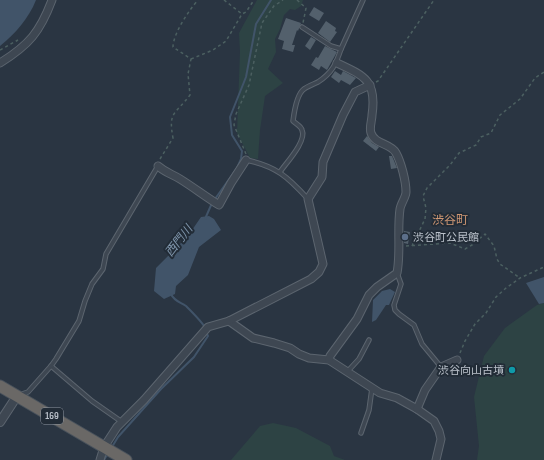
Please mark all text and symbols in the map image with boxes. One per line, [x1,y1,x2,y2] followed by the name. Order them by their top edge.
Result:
[432,213,468,228] district label: 渋谷町
[162,221,197,260] water label: 西門川
[413,231,479,244] place label: 渋谷町公民館
[400,232,410,242] marker: 渋谷町公民館
[438,364,504,377] place label: 渋谷向山古墳
[507,365,517,375] marker: 渋谷向山古墳
[41,408,63,424] road number: 169

